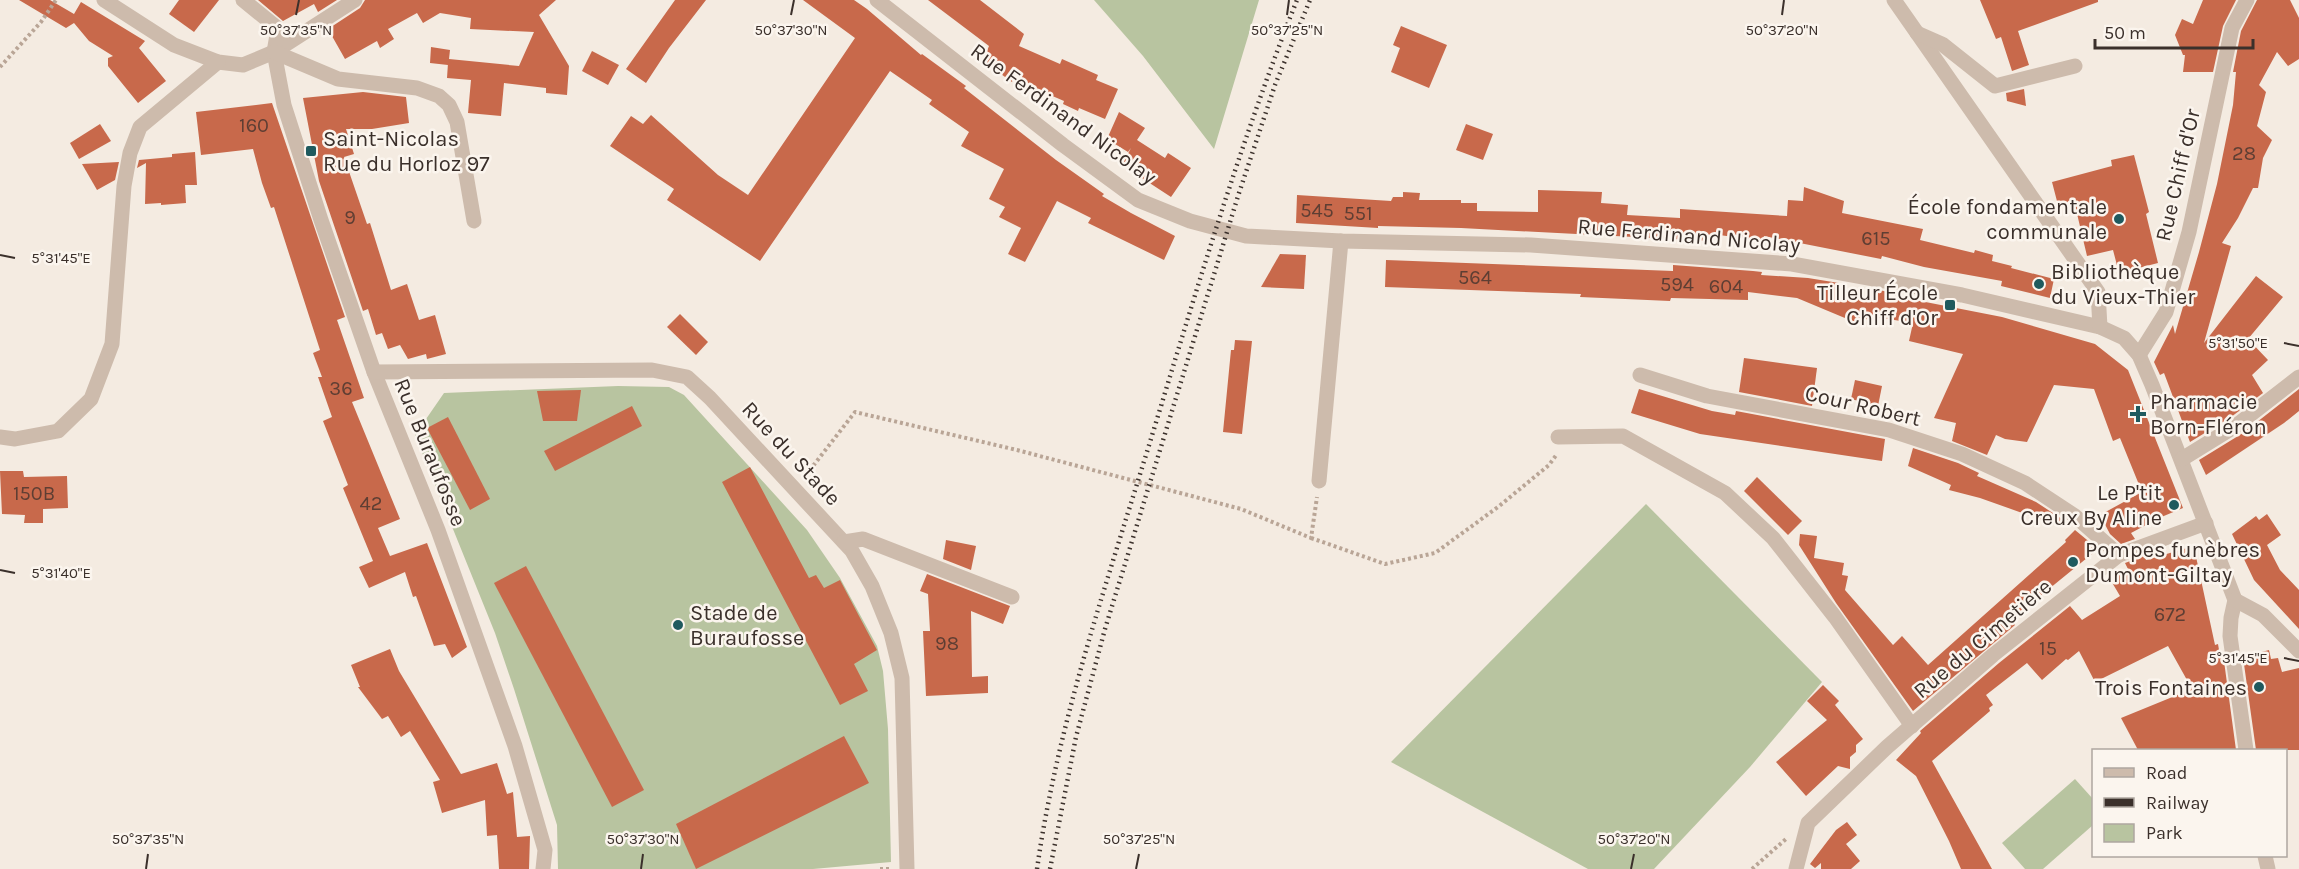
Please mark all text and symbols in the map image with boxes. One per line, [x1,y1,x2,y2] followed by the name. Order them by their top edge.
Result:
[2095,12,2252,50] scale bar
[260,21,332,39] text: 50°37'35"N
[755,21,828,39] text: 50°37'30"N
[1251,21,1323,39] text: 50°37'25"N
[1746,21,1818,39] text: 50°37'20"N
[2104,22,2146,44] text: 50 m
[965,38,1161,190] street label: Rue Ferdinand Nicolay
[2150,106,2206,244] street label: Rue Chiff d'Or
[239,114,269,137] house number: 160
[323,126,490,177] place label: Saint-Nicolas Rue du Horloz 97
[2232,142,2256,165] house number: 28
[304,144,318,158] marker: Saint-Nicolas Rue du Horloz 97
[1908,193,2107,245] place label: École fondamentale communale
[1300,199,1334,222] house number: 545
[1343,202,1373,225] house number: 551
[344,206,356,229] house number: 9
[2112,212,2126,226] marker: École fondamentale communale
[1576,213,1801,259] street label: Rue Ferdinand Nicolay
[1861,227,1891,250] house number: 615
[31,249,91,267] text: 5°31'45"E
[2051,259,2195,310] place label: Bibliothèque du Vieux-Thier
[1458,266,1492,289] house number: 564
[1660,273,1694,296] house number: 594
[1709,275,1743,298] house number: 604
[2032,277,2046,291] marker: Bibliothèque du Vieux-Thier
[1817,279,1938,331] place label: Tilleur École Chiff d'Or
[1943,298,1957,312] marker: Tilleur École Chiff d'Or
[2208,334,2268,352] text: 5°31'50"E
[388,374,472,530] street label: Rue Buraufosse
[329,377,353,400] house number: 36
[1802,380,1923,432] street label: Cour Robert
[2150,389,2267,440] place label: Pharmacie Born-Fléron
[736,396,846,511] street label: Rue du Stade
[2131,407,2145,421] marker: Pharmacie Born-Fléron
[2020,480,2162,531] place label: Le P'tit Creux By Aline
[13,482,55,505] house number: 150B
[360,492,382,515] house number: 42
[2167,498,2181,512] marker: Le P'tit Creux By Aline
[2085,537,2260,588] place label: Pompes funèbres Dumont-Giltay
[2066,555,2080,569] marker: Pompes funèbres Dumont-Giltay
[31,564,91,582] text: 5°31'40"E
[1908,573,2057,704] street label: Rue du Cimetière
[690,600,804,651] place label: Stade de Buraufosse
[2154,603,2186,626] house number: 672
[671,618,685,632] marker: Stade de Buraufosse
[935,632,959,655] house number: 98
[2039,637,2057,660] house number: 15
[2208,649,2268,667] text: 5°31'45"E
[2095,675,2247,701] place label: Trois Fontaines
[2252,680,2266,694] marker: Trois Fontaines
[2092,749,2287,857] legend
[2146,762,2187,784] text: Road
[2146,792,2209,814] text: Railway
[2146,822,2183,844] text: Park
[112,830,184,848] text: 50°37'35"N
[607,830,680,848] text: 50°37'30"N
[1103,830,1175,848] text: 50°37'25"N
[1598,830,1670,848] text: 50°37'20"N

